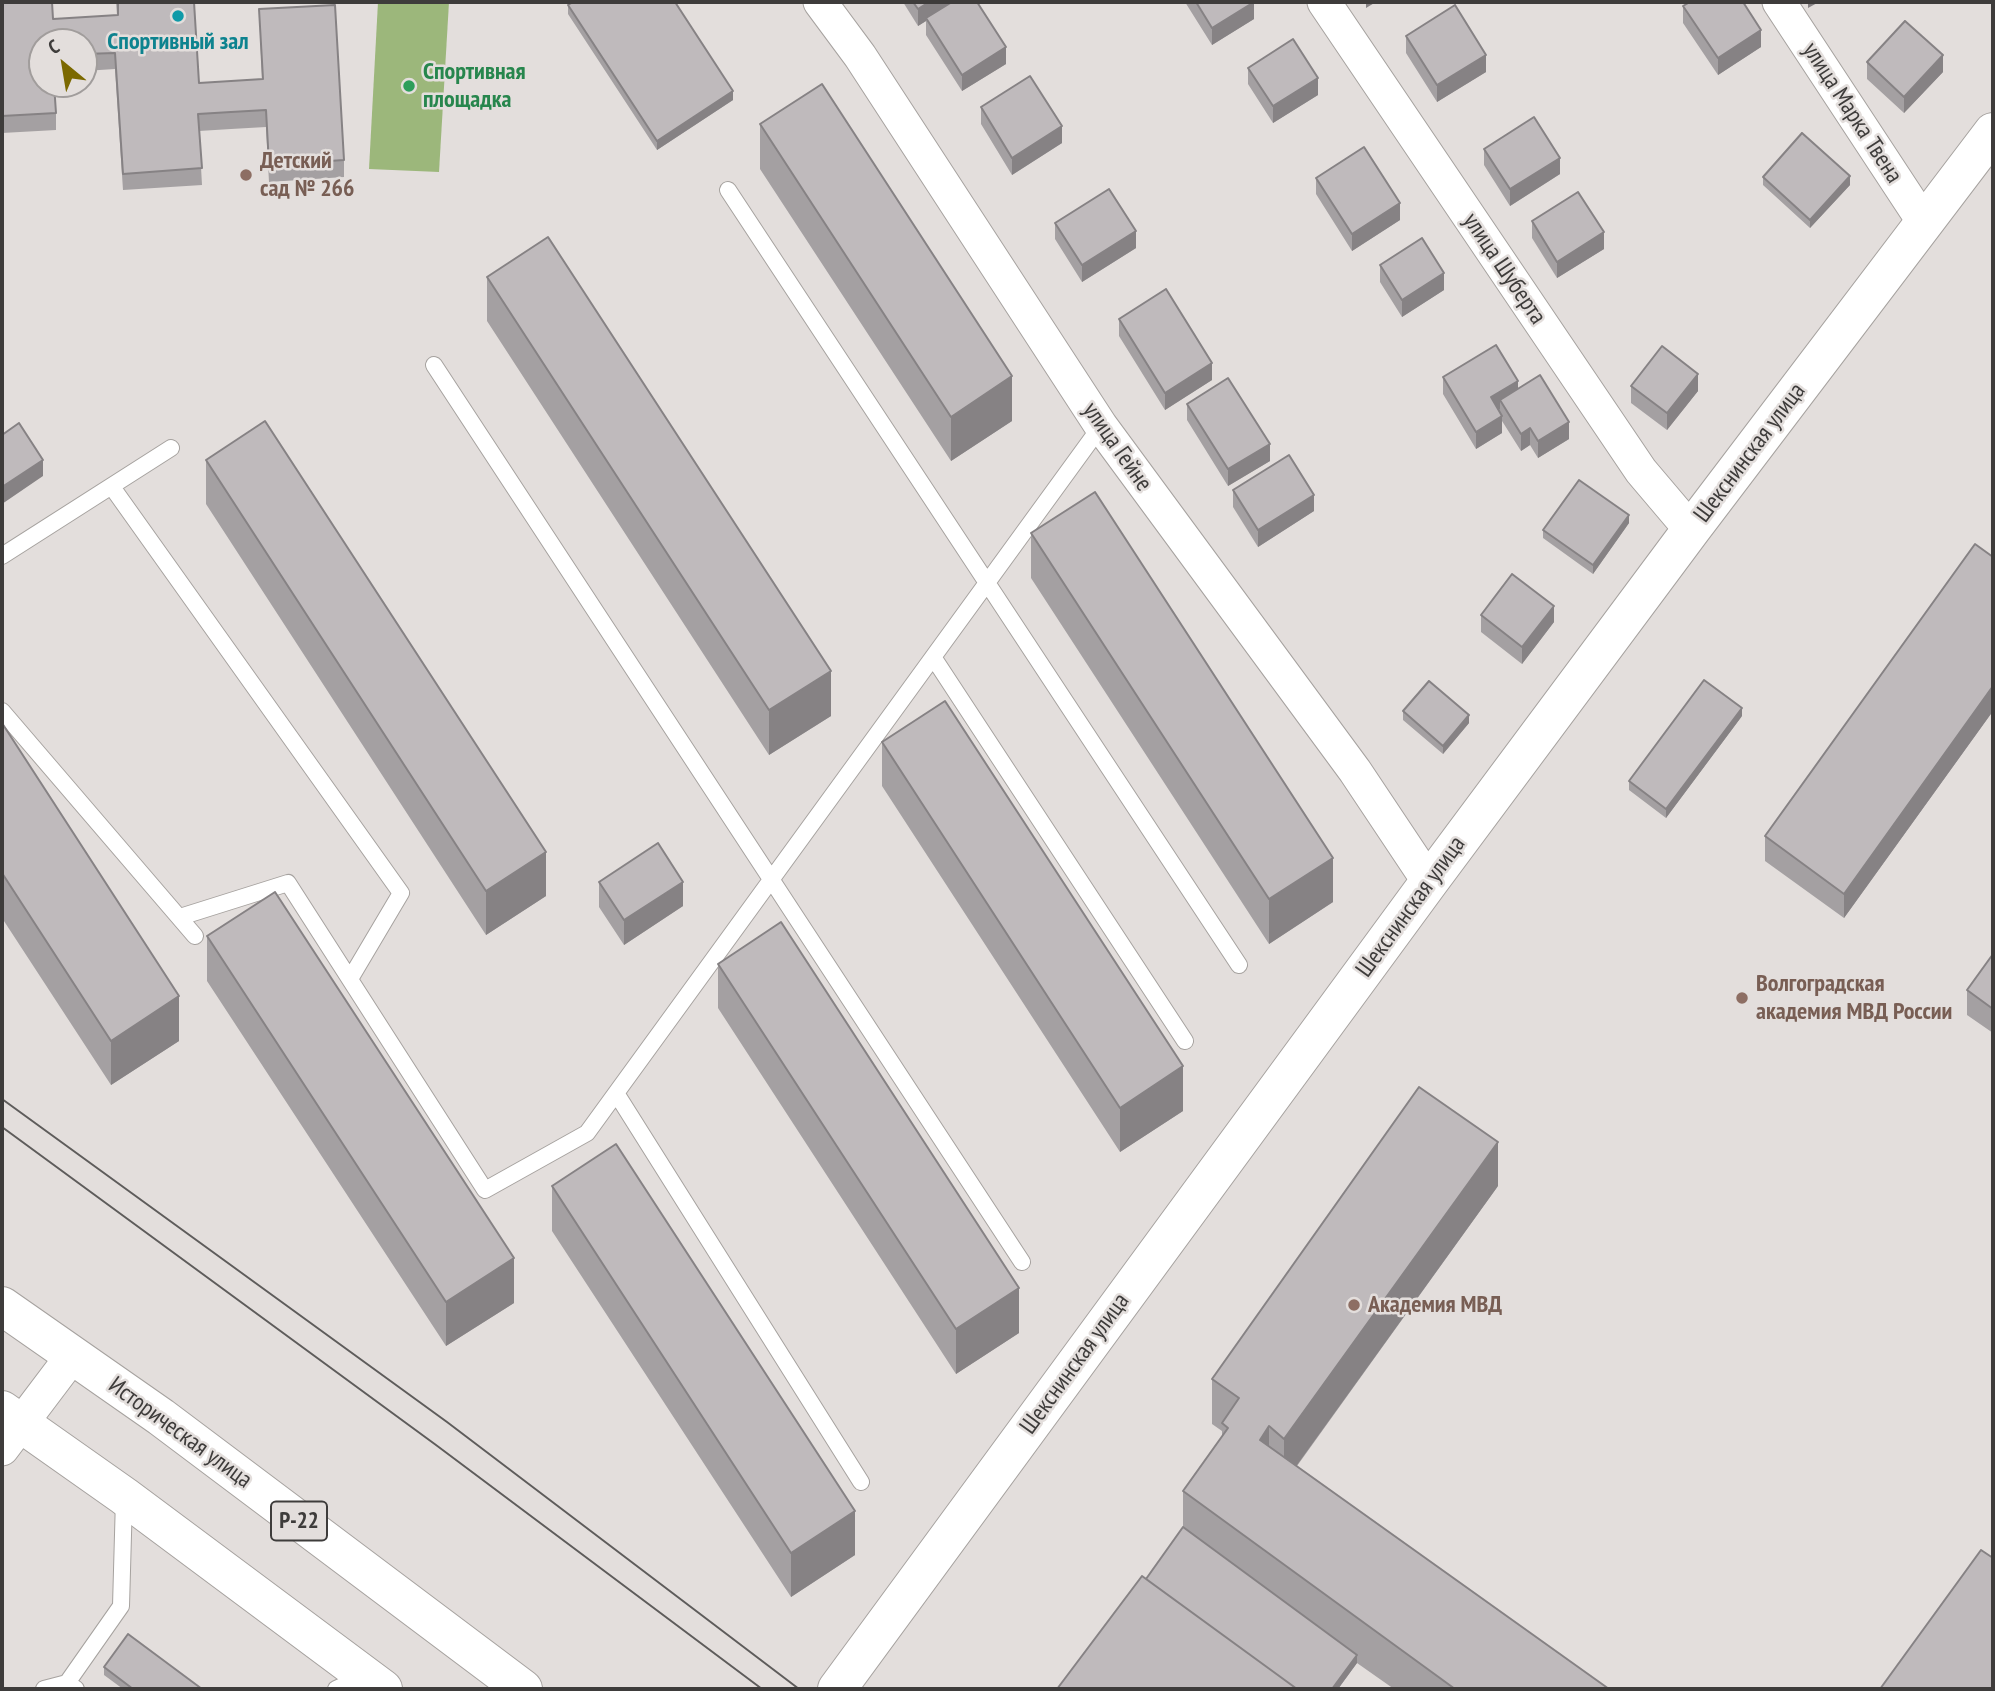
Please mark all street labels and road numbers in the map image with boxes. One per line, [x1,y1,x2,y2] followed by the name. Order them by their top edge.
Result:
[1796,37,1908,189] street label: улица Марка Твена
[1456,208,1552,330] street label: улица Шуберта
[1688,378,1812,528] street label: Шекснинская улица
[1076,397,1158,497] street label: улица Гейне
[1350,831,1472,983] street label: Шекснинская улица
[1014,1288,1136,1440] street label: Шекснинская улица
[103,1371,257,1495] street label: Историческая улица
[271,1502,327,1540] road number: Р-22

